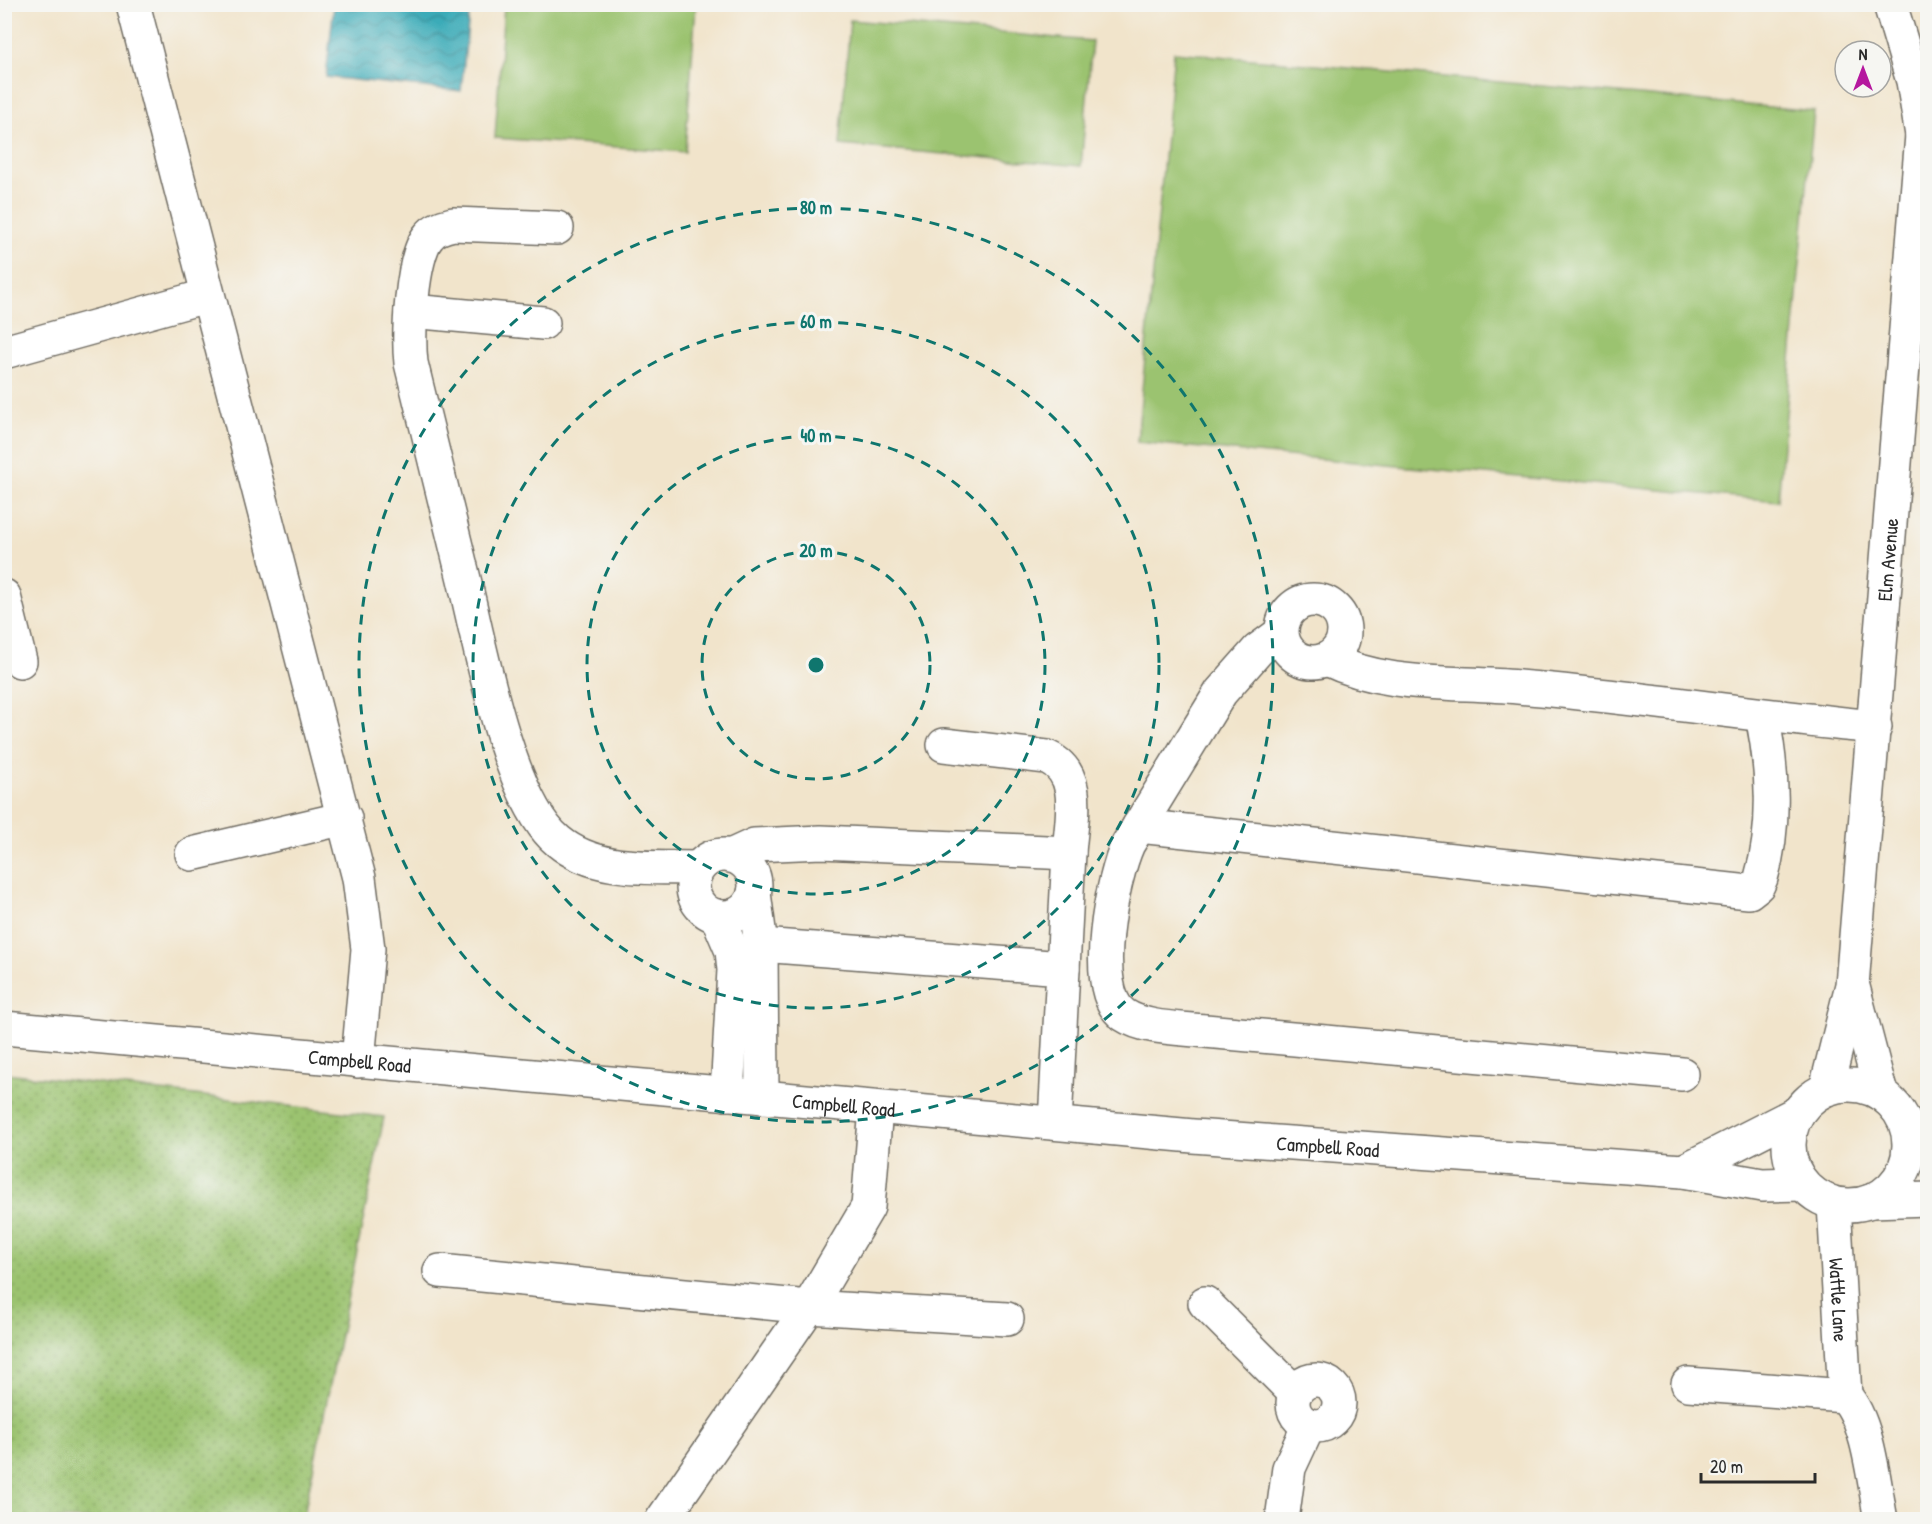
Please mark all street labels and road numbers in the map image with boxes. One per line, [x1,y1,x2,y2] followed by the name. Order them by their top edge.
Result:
[1870,517,1904,602] street label: Elm Avenue
[307,1042,412,1078] street label: Campbell Road
[791,1086,896,1122] street label: Campbell Road
[1275,1128,1380,1163] street label: Campbell Road
[1824,1257,1855,1343] street label: Wattle Lane

